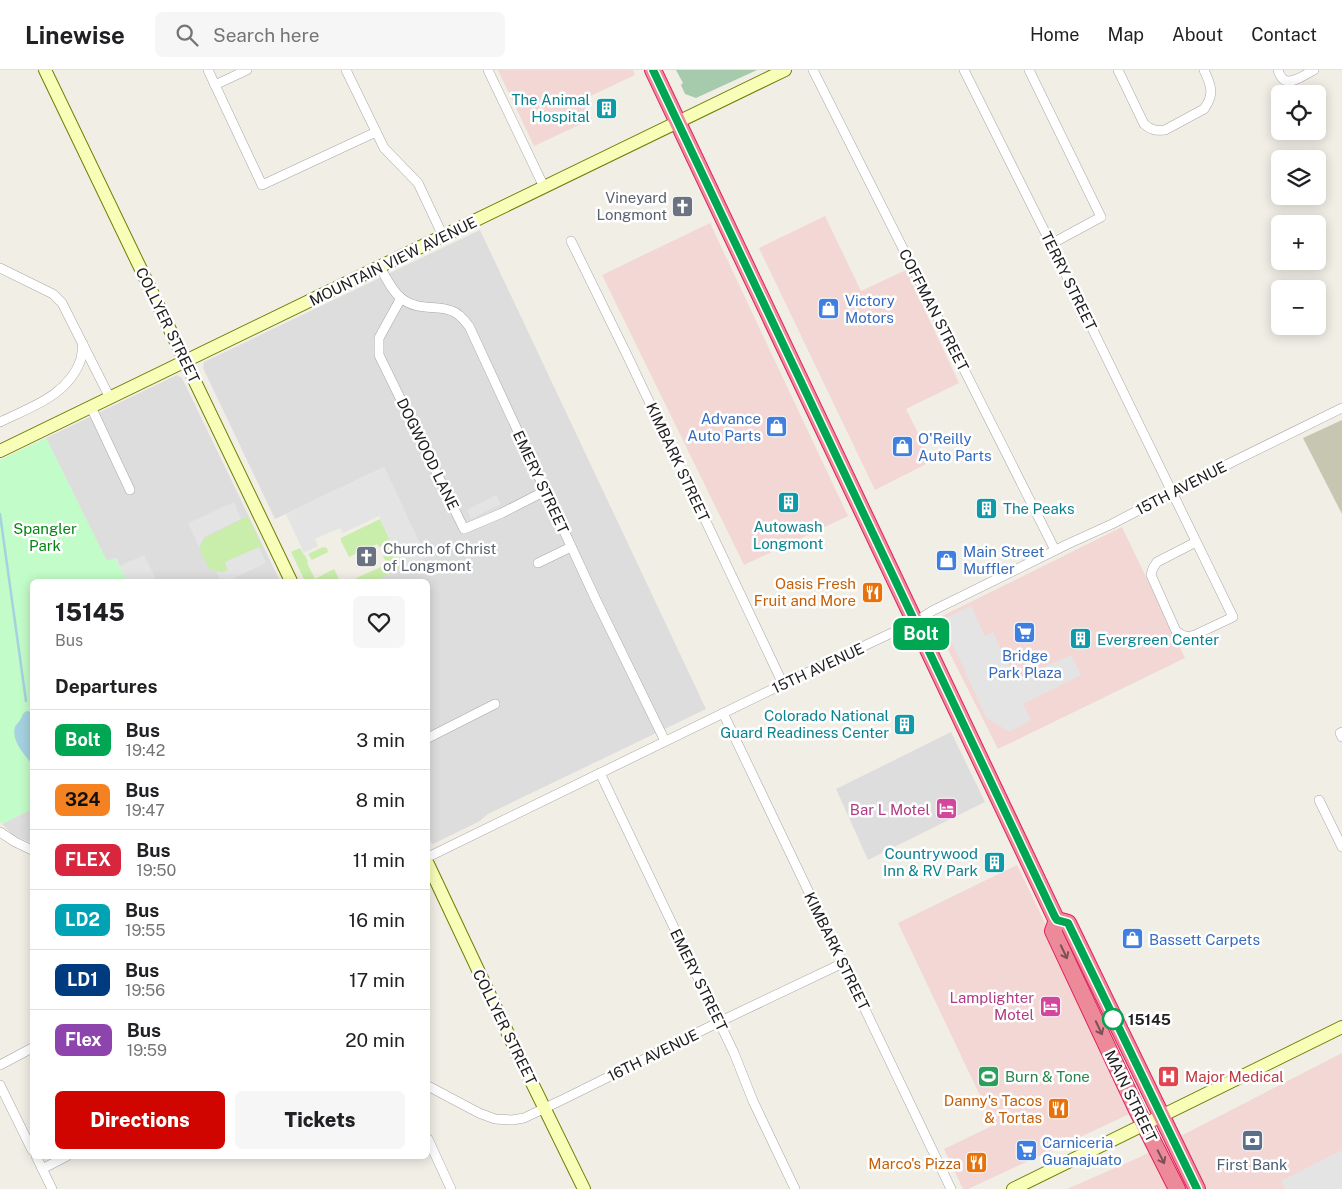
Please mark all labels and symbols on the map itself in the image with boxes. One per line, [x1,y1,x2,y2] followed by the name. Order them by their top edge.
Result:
[512,91,590,125] place label: The Animal Hospital
[594,96,618,120] building icon: The Animal Hospital
[597,189,667,223] place label: Vineyard Longmont
[671,194,695,218] church icon: Vineyard Longmont
[307,213,479,309] street label: MOUNTAIN VIEW AVENUE
[1038,229,1100,333] street label: TERRY STREET
[896,246,972,374] street label: COFFMAN STREET
[133,265,203,386] street label: COLLYER STREET
[845,292,895,326] place label: Victory Motors
[817,297,841,321] shop icon: Victory Motors
[394,395,462,513] street label: DOGWOOD LANE
[643,400,713,524] street label: KIMBARK STREET
[687,410,761,444] place label: Advance Auto Parts
[765,415,789,439] shop icon: Advance Auto Parts
[510,428,572,536] street label: EMERY STREET
[918,430,992,464] place label: O'Reilly Auto Parts
[890,435,914,459] shop icon: O'Reilly Auto Parts
[1133,458,1229,518] street label: 15TH AVENUE
[776,491,800,515] building icon: Autowash Longmont
[975,496,999,520] building icon: The Peaks
[1003,500,1075,517] place label: The Peaks
[753,518,823,552] place label: Autowash Longmont
[13,520,77,554] park label: Spangler Park
[383,540,496,574] place label: Church of Christ of Longmont
[963,543,1045,577] place label: Main Street Muffler
[355,545,379,569] church icon: Church of Christ of Longmont
[935,548,959,572] shop icon: Main Street Muffler
[754,575,856,609] place label: Oasis Fresh Fruit and More
[860,580,884,604] restaurant icon: Oasis Fresh Fruit and More
[886,618,956,650] line badge: Bolt
[1013,620,1037,644] supermarket icon: Bridge Park Plaza
[1069,627,1093,651] building icon: Evergreen Center
[1097,631,1219,648] place label: Evergreen Center
[769,639,867,697] street label: 15TH AVENUE
[988,647,1062,681] place label: Bridge Park Plaza
[720,707,889,741] place label: Colorado National Guard Readiness Center
[893,712,917,736] building icon: Colorado National Guard Readiness Center
[934,797,958,821] hotel icon: Bar L Motel
[850,801,930,818] place label: Bar L Motel
[883,845,978,879] place label: Countrywood Inn & RV Park
[982,850,1006,874] building icon: Countrywood Inn & RV Park
[801,889,873,1013] street label: KIMBARK STREET
[667,926,731,1034] street label: EMERY STREET
[1121,927,1145,951] shop icon: Bassett Carpets
[1149,931,1260,948] place label: Bassett Carpets
[1059,944,1069,959] one-way arrow
[470,967,540,1088] street label: COLLYER STREET
[950,989,1034,1023] place label: Lamplighter Motel
[1038,994,1062,1018] hotel icon: Lamplighter Motel
[1102,1008,1124,1030] marker: 15145
[1128,1011,1171,1028] place label: 15145
[1095,1021,1105,1036] one-way arrow
[605,1026,701,1084] street label: 16TH AVENUE
[1101,1047,1161,1145] street label: MAIN STREET
[977,1064,1001,1088] sports icon: Burn & Tone
[1157,1064,1181,1088] hospital icon: Major Medical
[1005,1068,1090,1085] place label: Burn & Tone
[1185,1068,1284,1085] place label: Major Medical
[944,1092,1042,1126] place label: Danny's Tacos & Tortas
[1046,1097,1070,1121] restaurant icon: Danny's Tacos & Tortas
[1240,1129,1264,1153] bank icon: First Bank
[1042,1134,1122,1168] place label: Carniceria Guanajuato
[1014,1139,1038,1163] supermarket icon: Carniceria Guanajuato
[1156,1149,1166,1164] one-way arrow
[965,1151,989,1175] restaurant icon: Marco's Pizza
[868,1155,961,1172] place label: Marco's Pizza
[1217,1156,1287,1173] place label: First Bank

